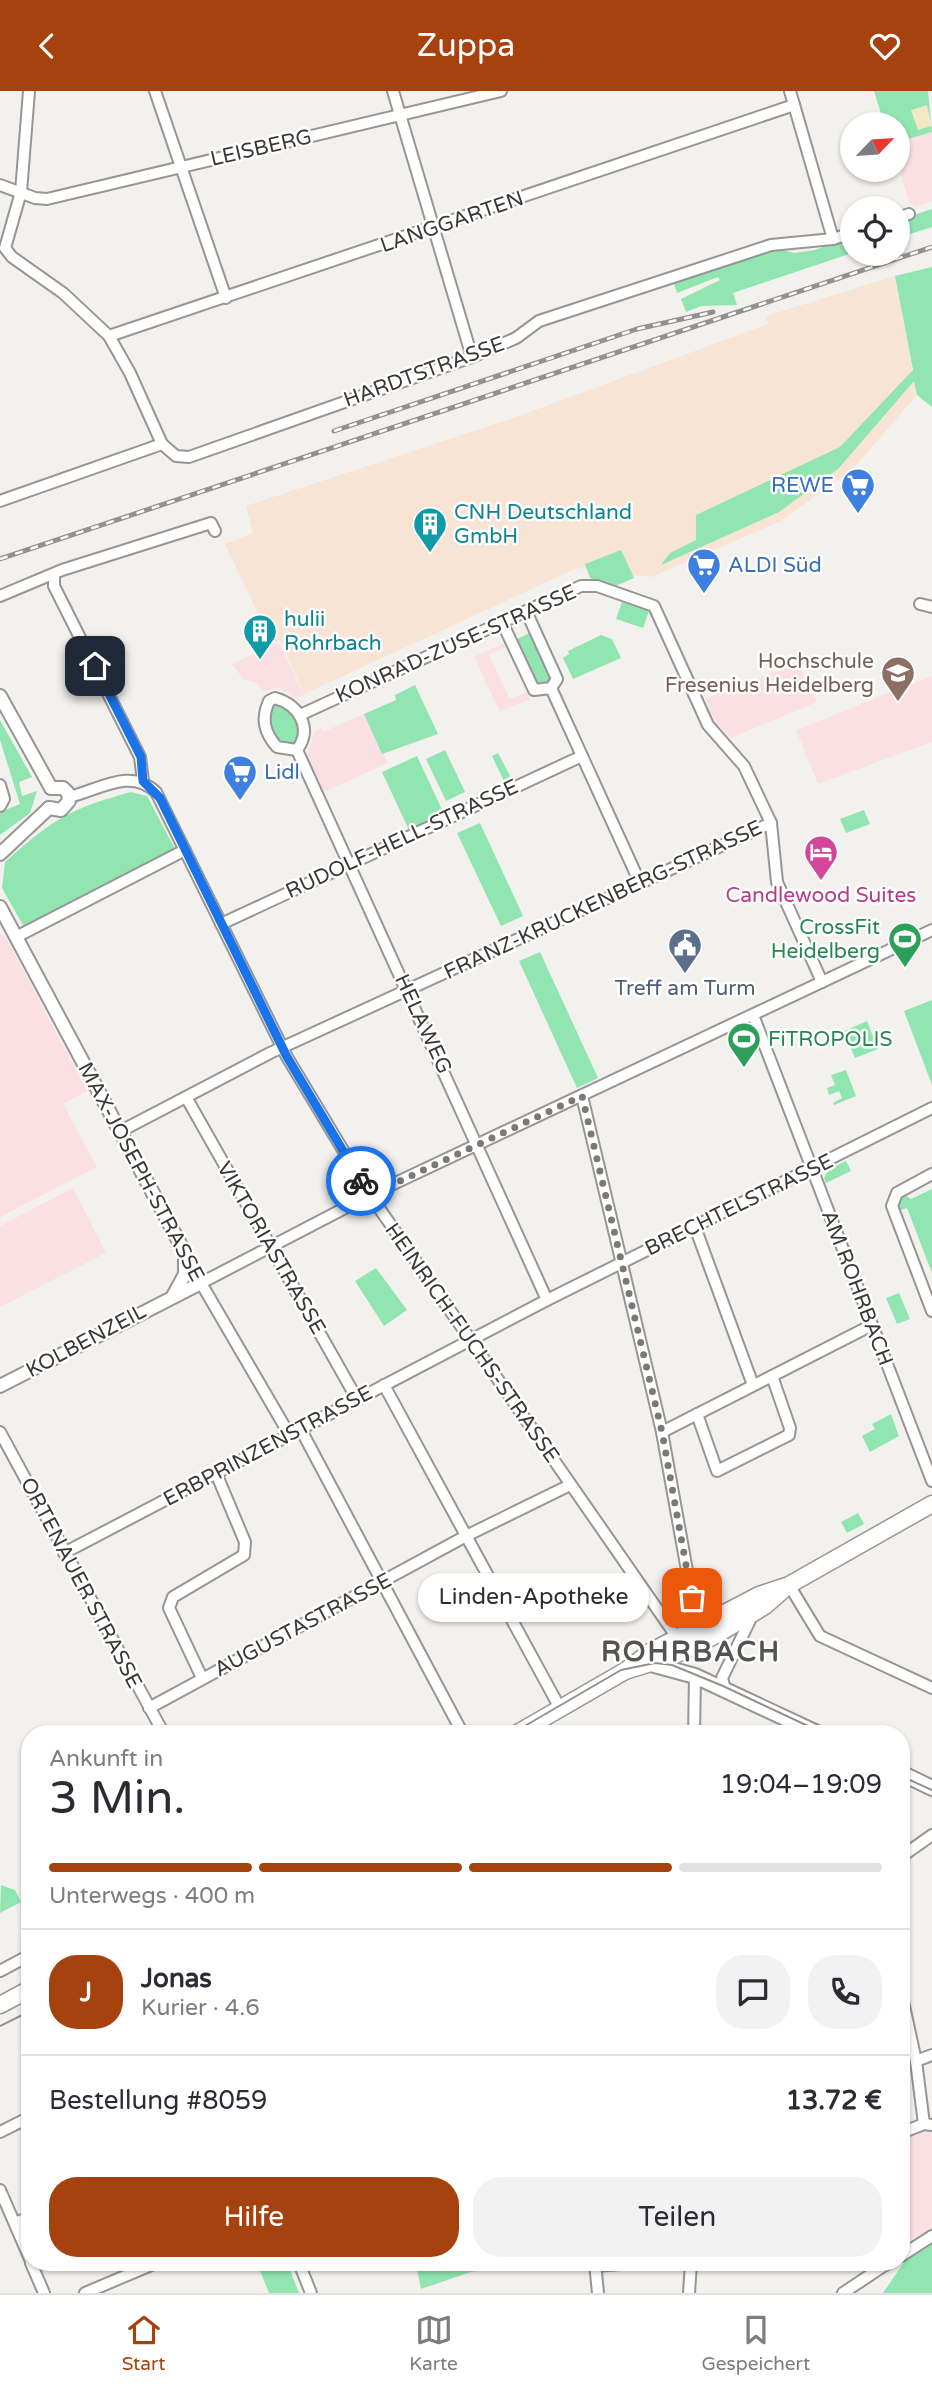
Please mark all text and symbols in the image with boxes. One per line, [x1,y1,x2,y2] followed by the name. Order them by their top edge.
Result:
[28,27,66,65] icon: back
[417,27,515,65] text: Zuppa
[866,27,904,65] icon: heart
[840,112,910,182] north arrow
[840,112,910,266] map controls
[208,124,314,172] street label: LEISBERG
[377,186,527,258] street label: LANGGARTEN
[840,196,910,266] button: locate
[340,331,508,413] street label: HARDTSTRASSE
[839,466,877,515] supermarket icon: REWE
[771,473,834,498] place label: REWE
[454,500,632,549] place label: CNH Deutschland GmbH
[411,505,449,554] building icon: CNH Deutschland GmbH
[685,546,723,595] supermarket icon: ALDI Süd
[728,553,822,578] place label: ALDI Süd
[332,580,580,708] street label: KONRAD-ZUSE-STRASSE
[284,607,382,656] place label: hulii Rohrbach
[241,612,279,661] building icon: hulii Rohrbach
[65,636,125,696] pin
[76,647,114,685] icon: home
[665,649,874,698] place label: Hochschule Fresenius Heidelberg
[879,654,917,703] school or university icon: Hochschule Fresenius Heidelberg
[221,753,259,802] supermarket icon: Lidl
[264,760,300,785] place label: Lidl
[282,774,522,904] street label: RUDOLF-HELL-STRASSE
[440,815,766,985] street label: FRANZ-KRUCKENBERG-STRASSE
[802,833,840,882] hotel icon: Candlewood Suites
[726,883,916,908] place label: Candlewood Suites
[771,915,880,964] place label: CrossFit Heidelberg
[886,920,924,969] sports icon: CrossFit Heidelberg
[666,926,704,975] public building icon: Treff am Turm
[389,970,457,1078] street label: HELAWEG
[614,976,756,1001] place label: Treff am Turm
[725,1020,763,1069] sports icon: FiTROPOLIS
[768,1027,893,1052] place label: FiTROPOLIS
[73,1058,209,1286] street label: MAX-JOSEPH-STRASSE
[326,1146,396,1216] courier
[641,1149,837,1261] street label: BRECHTELSTRASSE
[211,1157,331,1339] street label: VIKTORIASTRASSE
[342,1162,380,1200] icon: bike
[816,1207,898,1369] street label: AM ROHRBACH
[379,1218,565,1468] street label: HEINRICH-FUCHS-STRASSE
[22,1299,150,1383] street label: KOLBENZEIL
[159,1380,377,1512] street label: ERBPRINZENSTRASSE
[15,1473,147,1693] street label: ORTENAUER STRASSE
[210,1568,396,1682] street label: AUGUSTASTRASSE
[662,1568,722,1628] pin
[419,1573,650,1623] callout: Linden-Apotheke
[673,1579,711,1617] icon: bag
[438,1583,629,1611] text: Linden-Apotheke
[601,1635,781,1669] district label: ROHRBACH
[49,1745,163,1773] text: Ankunft in
[720,1769,882,1800] text: 19:04–19:09
[49,1771,185,1826] text: 3 Min.
[49,1882,255,1910] text: Unterwegs · 400 m
[716,1955,790,2029] button: chat
[808,1955,882,2029] button: phone
[141,1963,212,1994] text: Jonas
[80,1977,92,2008] text: J
[141,1994,260,2022] text: Kurier · 4.6
[49,2085,267,2116] text: Bestellung #8059
[786,2085,882,2116] text: 13.72 €
[49,2177,459,2257] button: Hilfe
[473,2177,882,2257] button: Teilen
[122,2311,166,2375] tab: Start
[409,2311,458,2375] tab: Karte
[701,2311,810,2375] tab: Gespeichert

